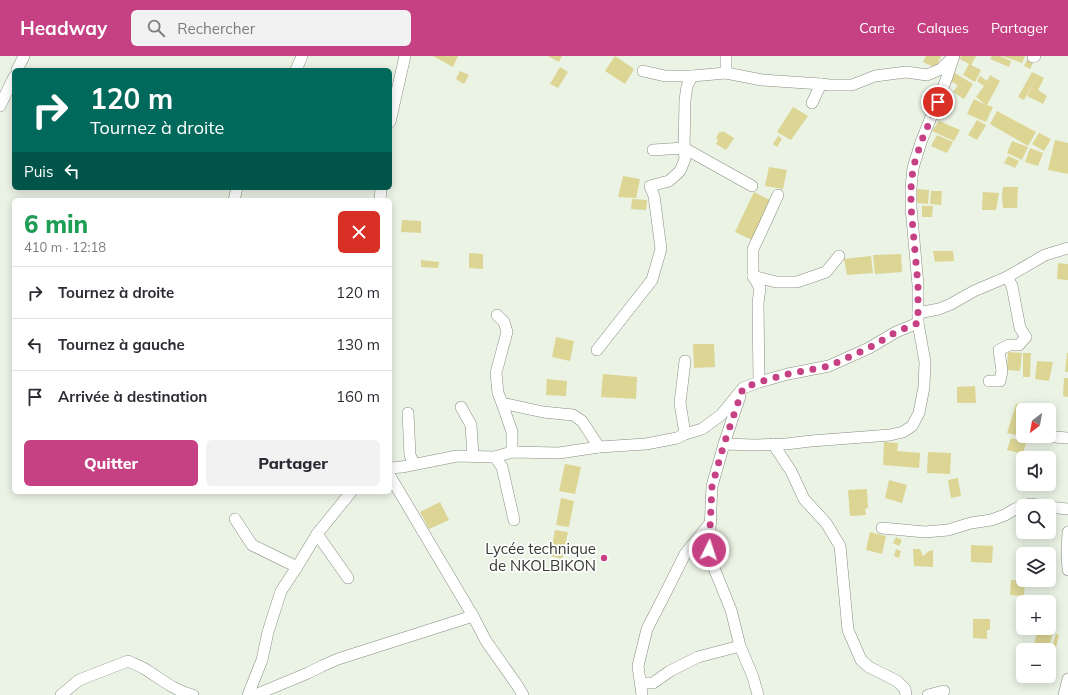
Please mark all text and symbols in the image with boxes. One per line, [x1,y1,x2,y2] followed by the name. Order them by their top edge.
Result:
[131,10,411,46] search box
[20,16,107,40] text: Headway
[145,17,167,39] icon: search
[177,19,255,38] text: Rechercher
[859,19,895,37] text: Carte
[917,19,969,37] text: Calques
[991,19,1048,37] text: Partager
[90,81,173,116] text: 120 m
[24,84,76,136] icon: right
[921,85,955,119] pin
[927,91,949,113] icon: arrive
[90,116,224,139] text: Tournez à droite
[61,160,83,182] icon: left
[24,162,53,181] text: Puis
[24,209,88,239] text: 6 min
[338,211,380,253] button: close
[24,239,106,255] text: 410 m · 12:18
[24,282,46,304] icon: right
[58,283,174,302] text: Tournez à droite
[336,283,380,302] text: 120 m
[24,334,46,356] icon: left
[58,335,185,354] text: Tournez à gauche
[336,335,380,354] text: 130 m
[24,386,46,408] icon: arrive
[58,387,207,406] text: Arrivée à destination
[336,387,380,406] text: 160 m
[1016,403,1056,443] north arrow
[1016,403,1056,683] map controls
[24,440,198,486] button: Quitter
[206,440,380,486] button: Partager
[1016,451,1056,491] button: sound
[1016,499,1056,539] button: search
[688,529,730,571] position arrow
[485,539,596,575] place label: Lycée technique de NKOLBIKON
[1016,547,1056,587] button: layers
[599,553,609,563] marker: Lycée technique de NKOLBIKON
[1016,595,1056,635] button: +
[1016,643,1056,683] button: −

